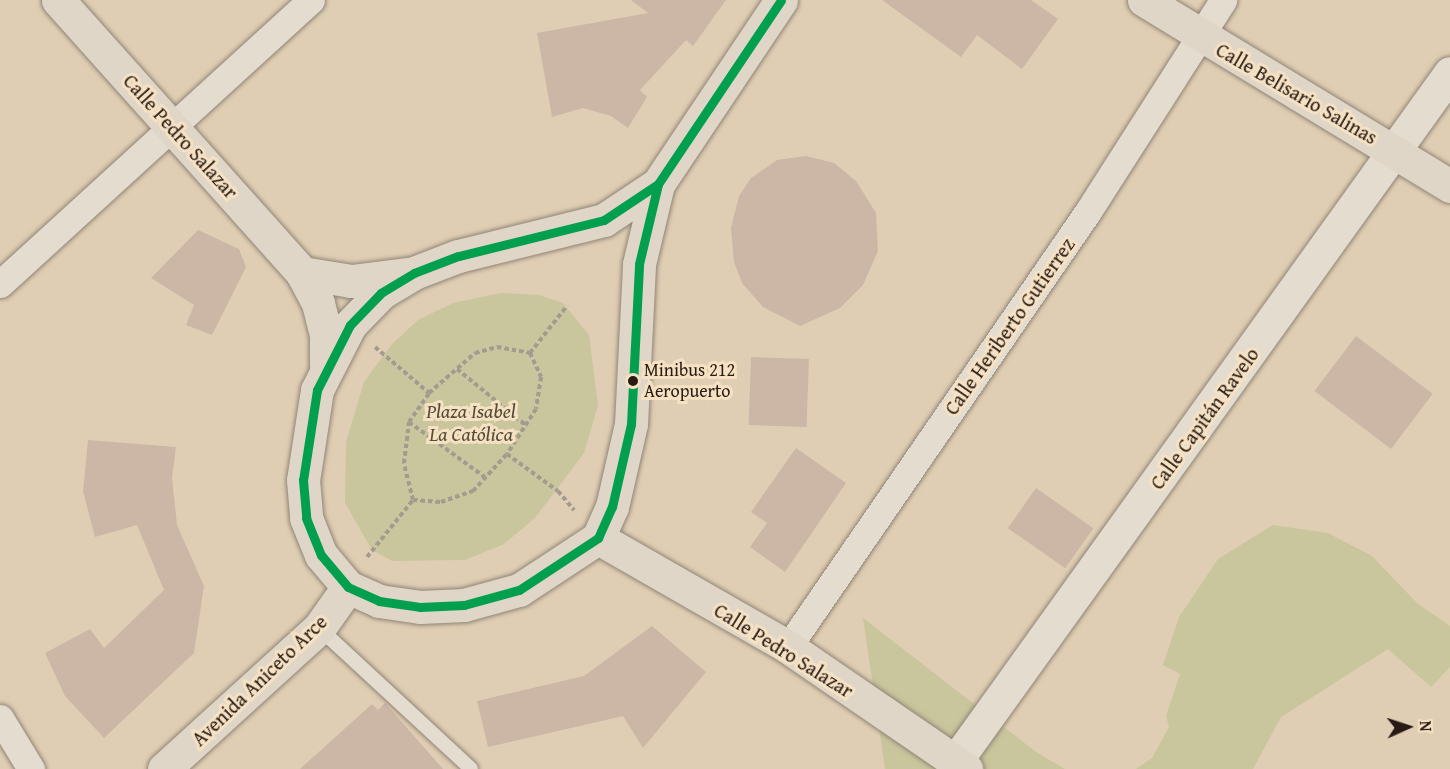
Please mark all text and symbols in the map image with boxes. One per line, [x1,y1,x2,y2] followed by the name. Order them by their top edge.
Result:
[1212,37,1382,149] street label: Calle Belisario Salinas
[119,69,243,203] street label: Calle Pedro Salazar
[939,233,1079,419] street label: Calle Heriberto Gutierrez
[1144,342,1264,494] street label: Calle Capitán Ravelo
[644,360,735,403] place label: Minibus 212 Aeropuerto
[627,375,639,387] marker: Minibus 212 Aeropuerto
[426,399,516,446] park label: Plaza Isabel La Católica
[710,598,858,702] street label: Calle Pedro Salazar
[186,609,332,751] street label: Avenida Aniceto Arce
[1378,697,1438,757] north arrow
[1414,720,1438,732] text: N

